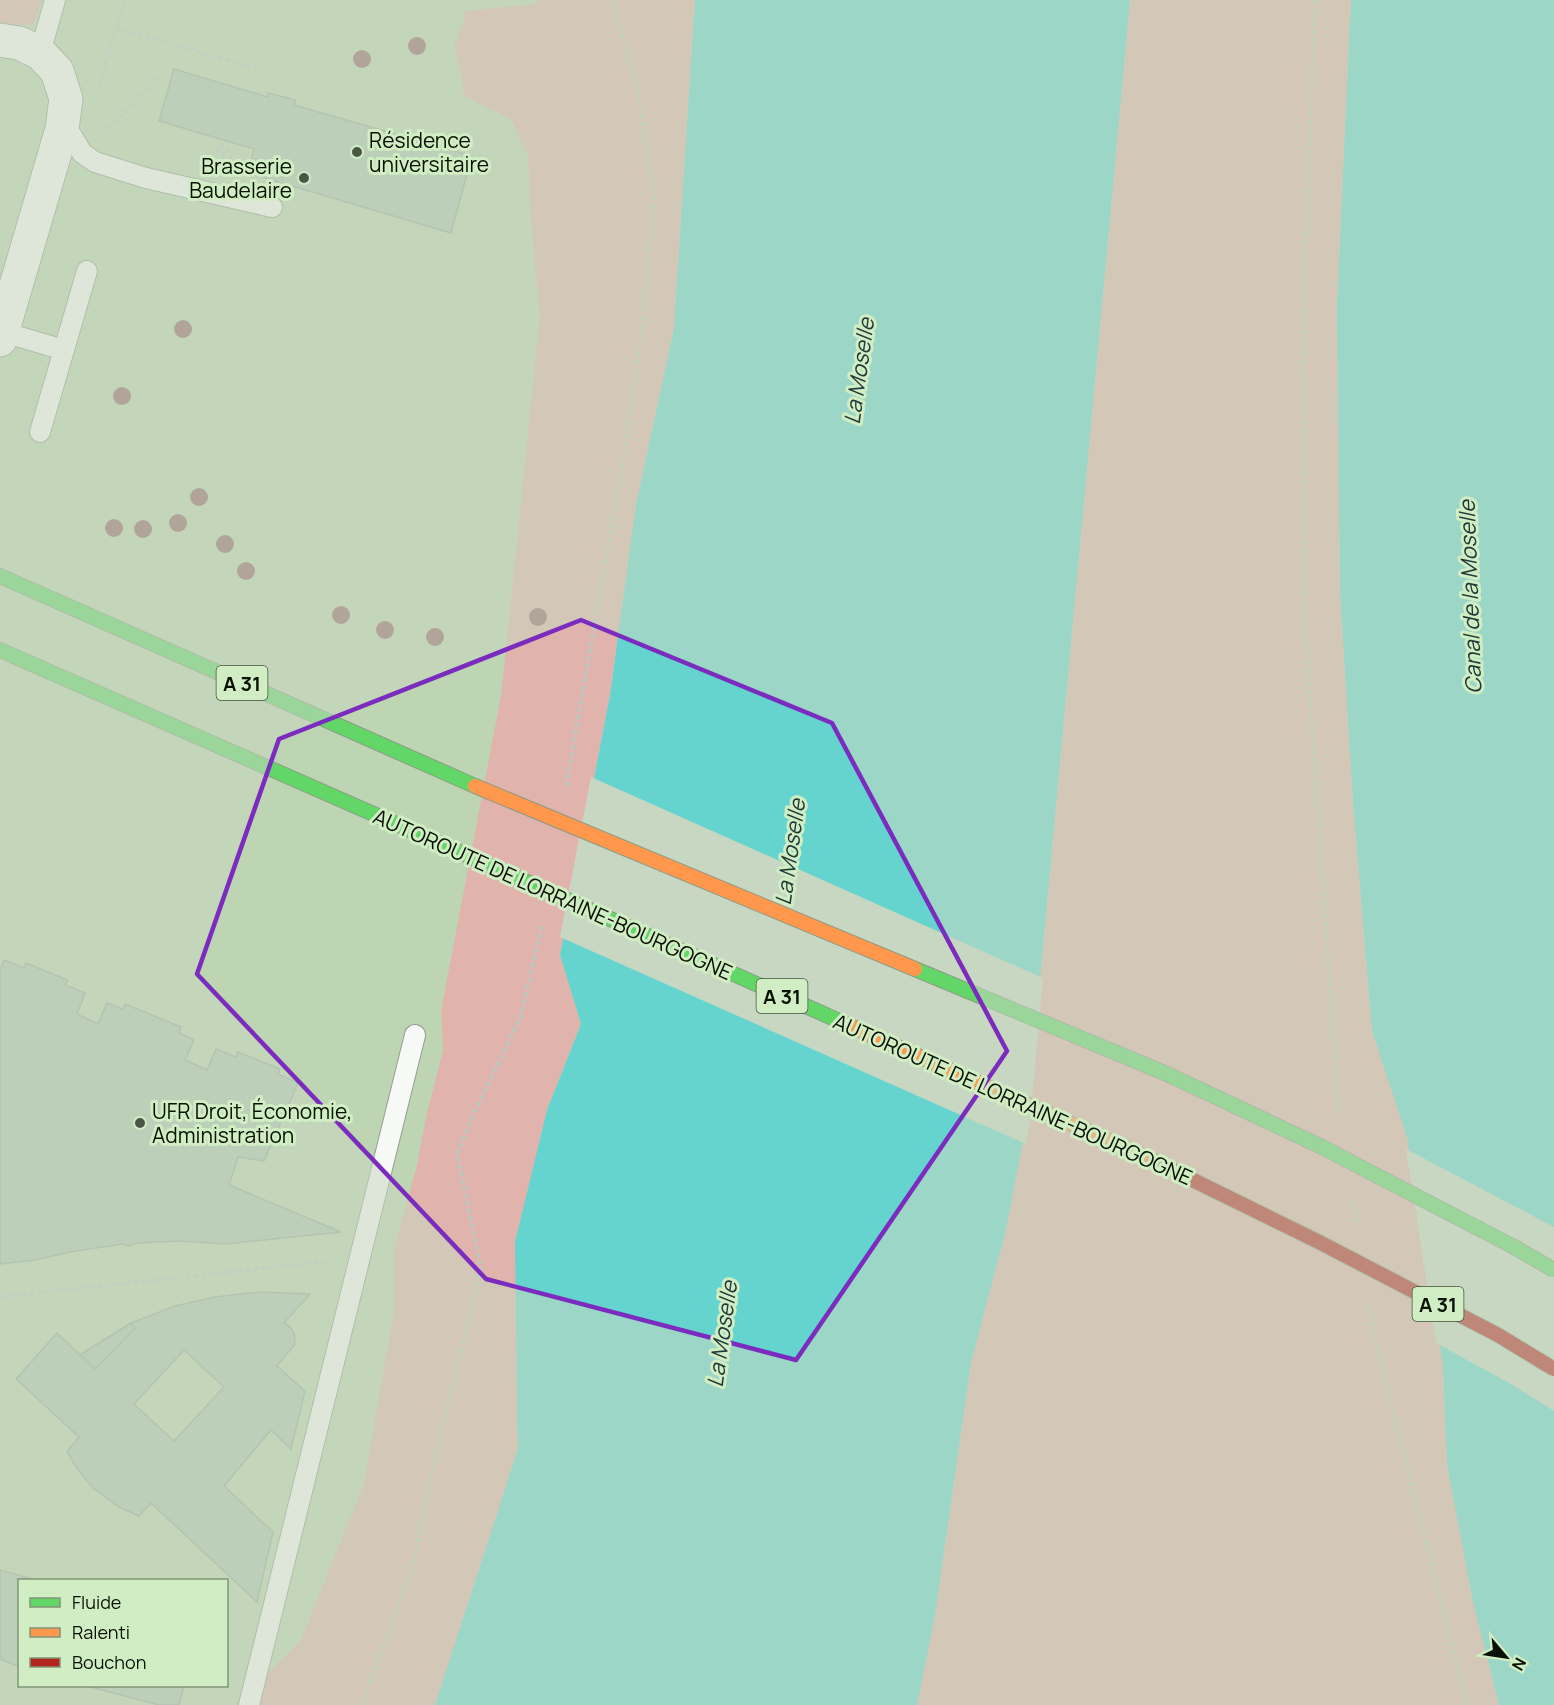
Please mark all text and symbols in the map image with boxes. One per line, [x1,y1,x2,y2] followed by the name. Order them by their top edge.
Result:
[369,126,489,178] place label: Résidence universitaire
[350,145,364,159] marker: Résidence universitaire
[189,152,292,204] place label: Brasserie Baudelaire
[297,171,311,185] marker: Brasserie Baudelaire
[837,315,881,426] water label: La Moselle
[1452,499,1488,694] water label: Canal de la Moselle
[216,666,268,700] road number: A 31
[768,796,812,907] water label: La Moselle
[369,802,737,986] street label: AUTOROUTE DE LORRAINE-BOURGOGNE
[756,979,808,1013] road number: A 31
[829,1007,1197,1191] street label: AUTOROUTE DE LORRAINE-BOURGOGNE
[152,1097,352,1149] place label: UFR Droit, Économie, Administration
[133,1116,147,1130] marker: UFR Droit, Économie, Administration
[700,1278,744,1389] water label: La Moselle
[1412,1287,1464,1321] road number: A 31
[18,1579,228,1687] legend
[72,1590,121,1614] text: Fluide
[72,1620,130,1644] text: Ralenti
[1476,1627,1536,1687] north arrow
[72,1650,146,1674] text: Bouchon
[1507,1654,1532,1675] text: N

